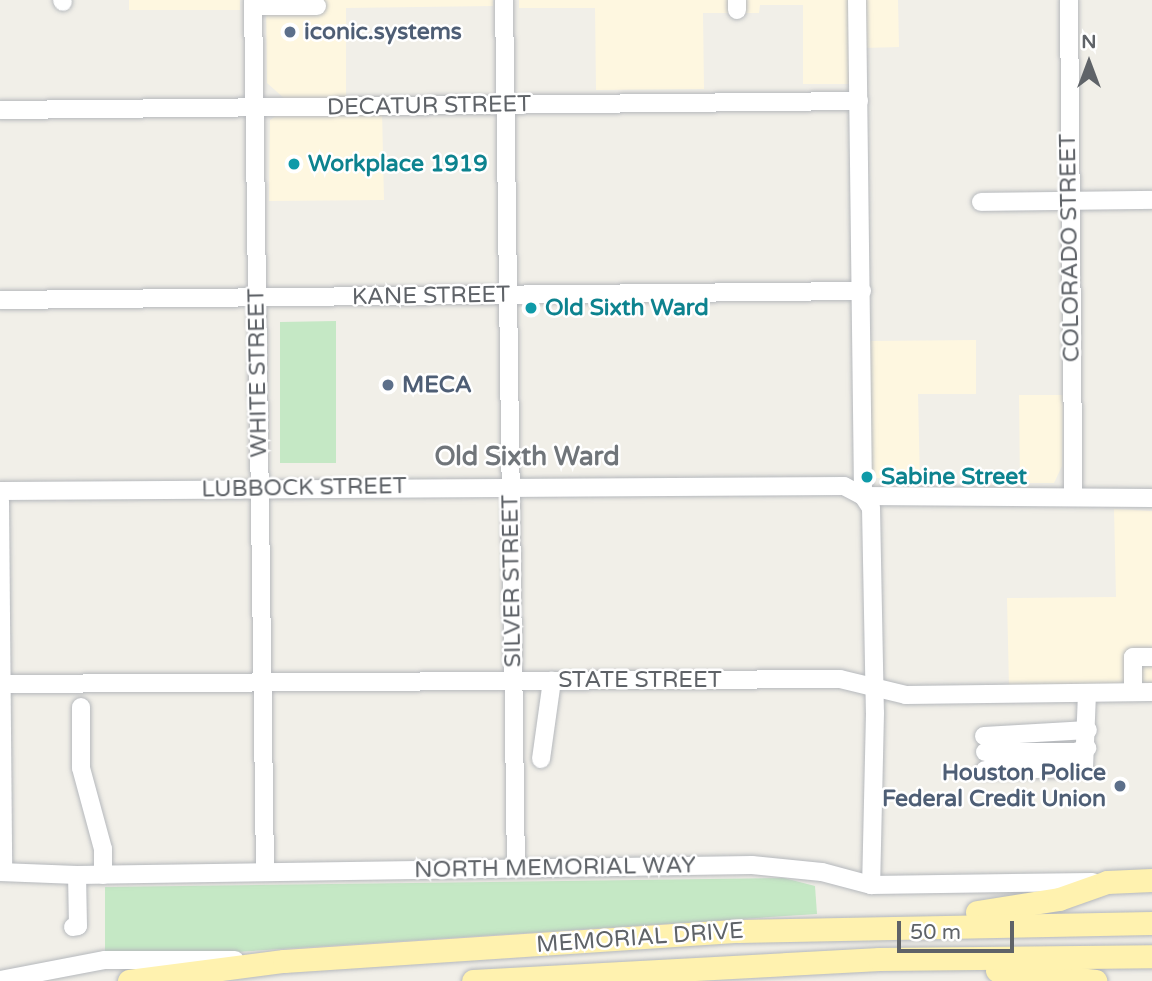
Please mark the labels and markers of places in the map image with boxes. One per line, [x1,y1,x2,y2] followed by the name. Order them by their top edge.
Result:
[304,18,462,46] place label: iconic.systems
[282,24,298,40] marker: iconic.systems
[308,150,488,178] place label: Workplace 1919
[286,156,302,172] marker: Workplace 1919
[545,294,709,322] place label: Old Sixth Ward
[523,300,539,316] marker: Old Sixth Ward
[402,371,472,399] place label: MECA
[380,377,396,393] marker: MECA
[881,463,1027,491] place label: Sabine Street
[859,469,875,485] marker: Sabine Street
[882,759,1106,813] place label: Houston Police Federal Credit Union
[1112,778,1128,794] marker: Houston Police Federal Credit Union

